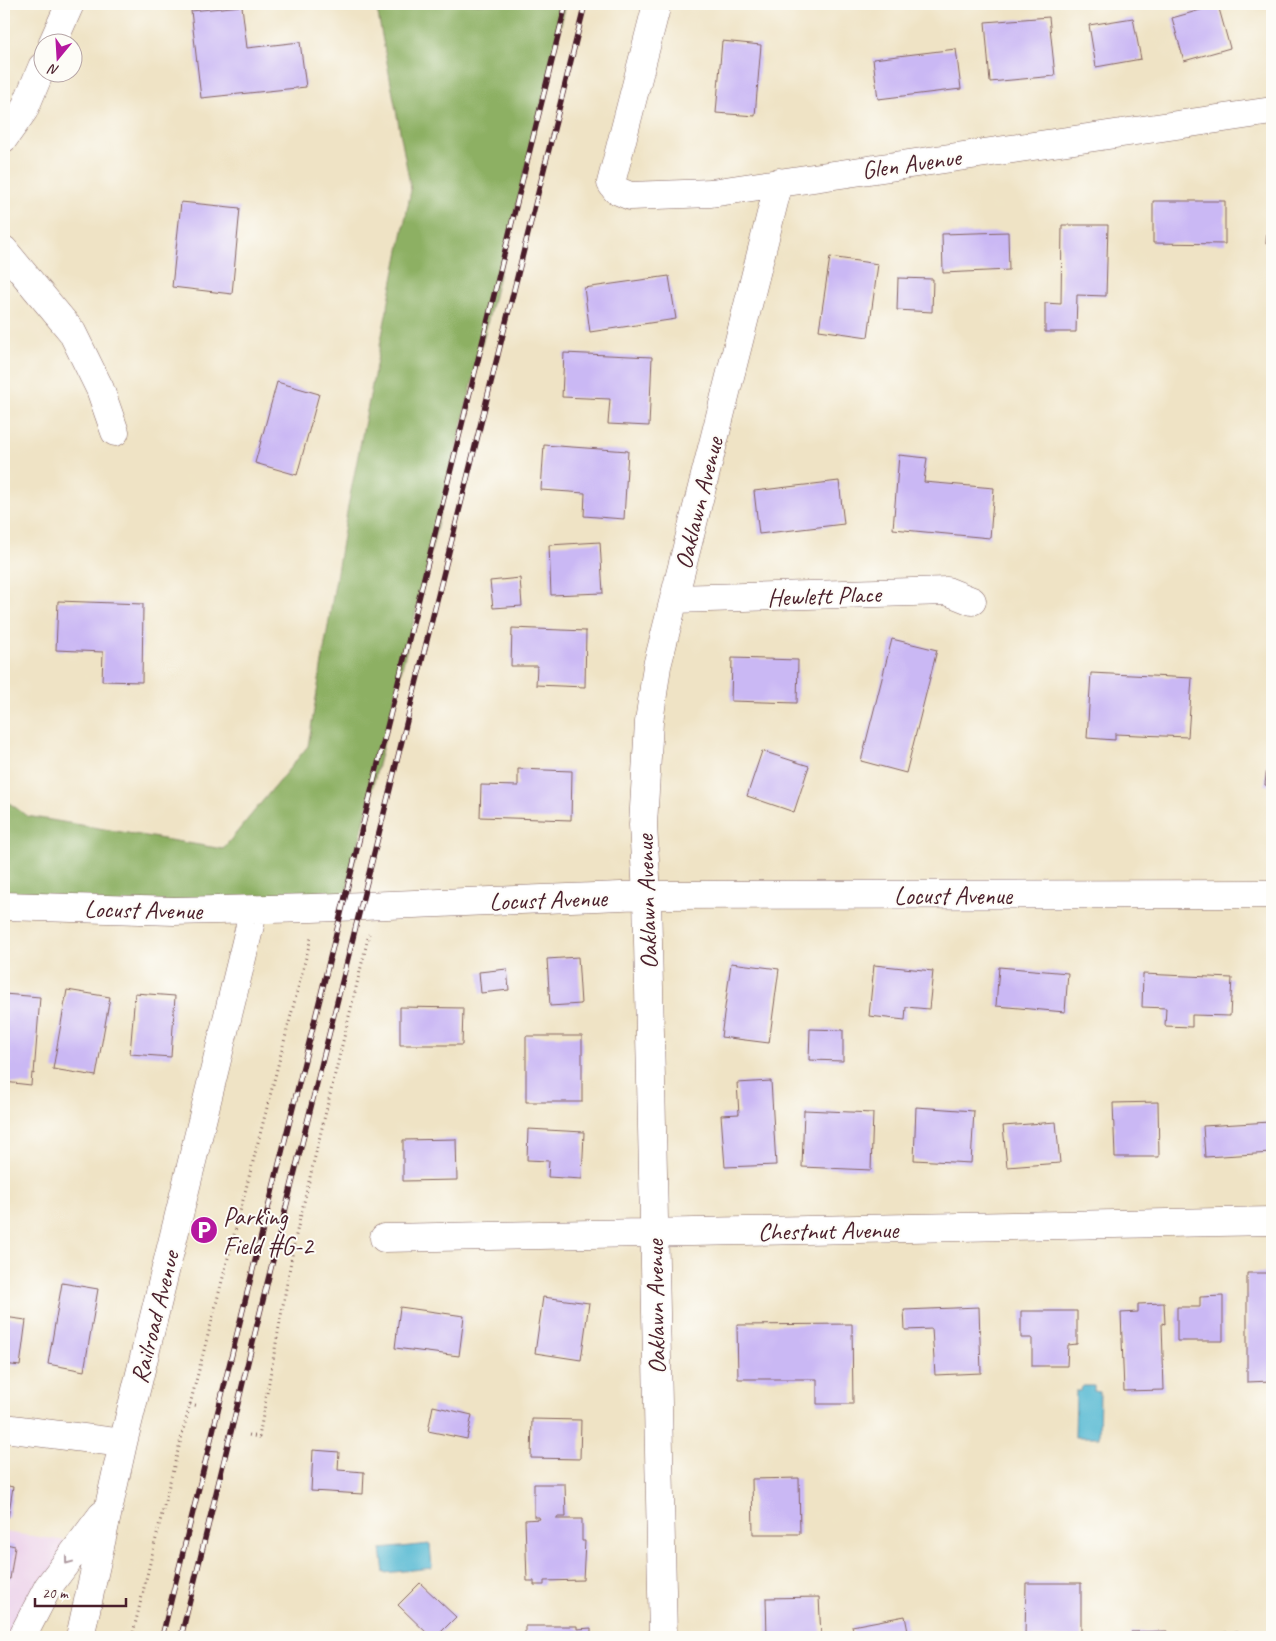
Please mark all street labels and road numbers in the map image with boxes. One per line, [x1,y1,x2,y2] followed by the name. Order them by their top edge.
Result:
[860,141,965,187] street label: Glen Avenue
[667,432,731,572] street label: Oaklawn Avenue
[767,578,883,614] street label: Hewlett Place
[629,832,665,970] street label: Oaklawn Avenue
[894,880,1014,912] street label: Locust Avenue
[489,882,609,918] street label: Locust Avenue
[84,893,204,927] street label: Locust Avenue
[758,1214,900,1248] street label: Chestnut Avenue
[639,1238,673,1375] street label: Oaklawn Avenue
[123,1246,187,1387] street label: Railroad Avenue

